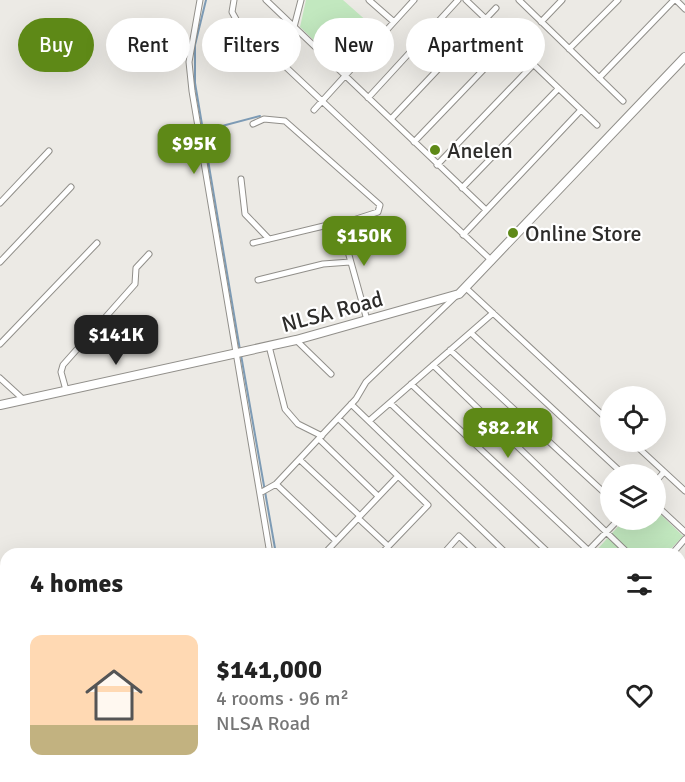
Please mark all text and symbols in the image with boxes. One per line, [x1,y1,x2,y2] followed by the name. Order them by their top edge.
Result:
[18,18,94,72] chip: Buy
[106,18,190,72] chip: Rent
[202,18,301,72] chip: Filters
[313,18,394,72] chip: New
[406,18,545,72] chip: Apartment
[158,124,230,175] pin: $95K
[172,131,216,156] text: $95K
[447,137,513,164] place label: Anelen
[428,143,442,157] marker: Anelen
[322,216,406,267] pin: $150K
[525,220,642,247] place label: Online Store
[336,223,392,248] text: $150K
[506,226,520,240] marker: Online Store
[278,285,386,338] street label: NLSA Road
[74,315,158,366] pin: $141K
[88,322,144,347] text: $141K
[600,386,666,530] map controls
[600,386,666,452] button: locate
[459,408,557,459] pin: $82.2K
[477,415,539,440] text: $82.2K
[600,464,666,530] button: layers
[30,568,123,600] text: 4 homes
[623,568,656,601] icon: filters
[216,654,322,686] text: $141,000
[78,659,150,731] icon: home
[623,679,656,712] icon: heart
[216,686,349,711] text: 4 rooms · 96 m²
[216,711,310,736] text: NLSA Road

